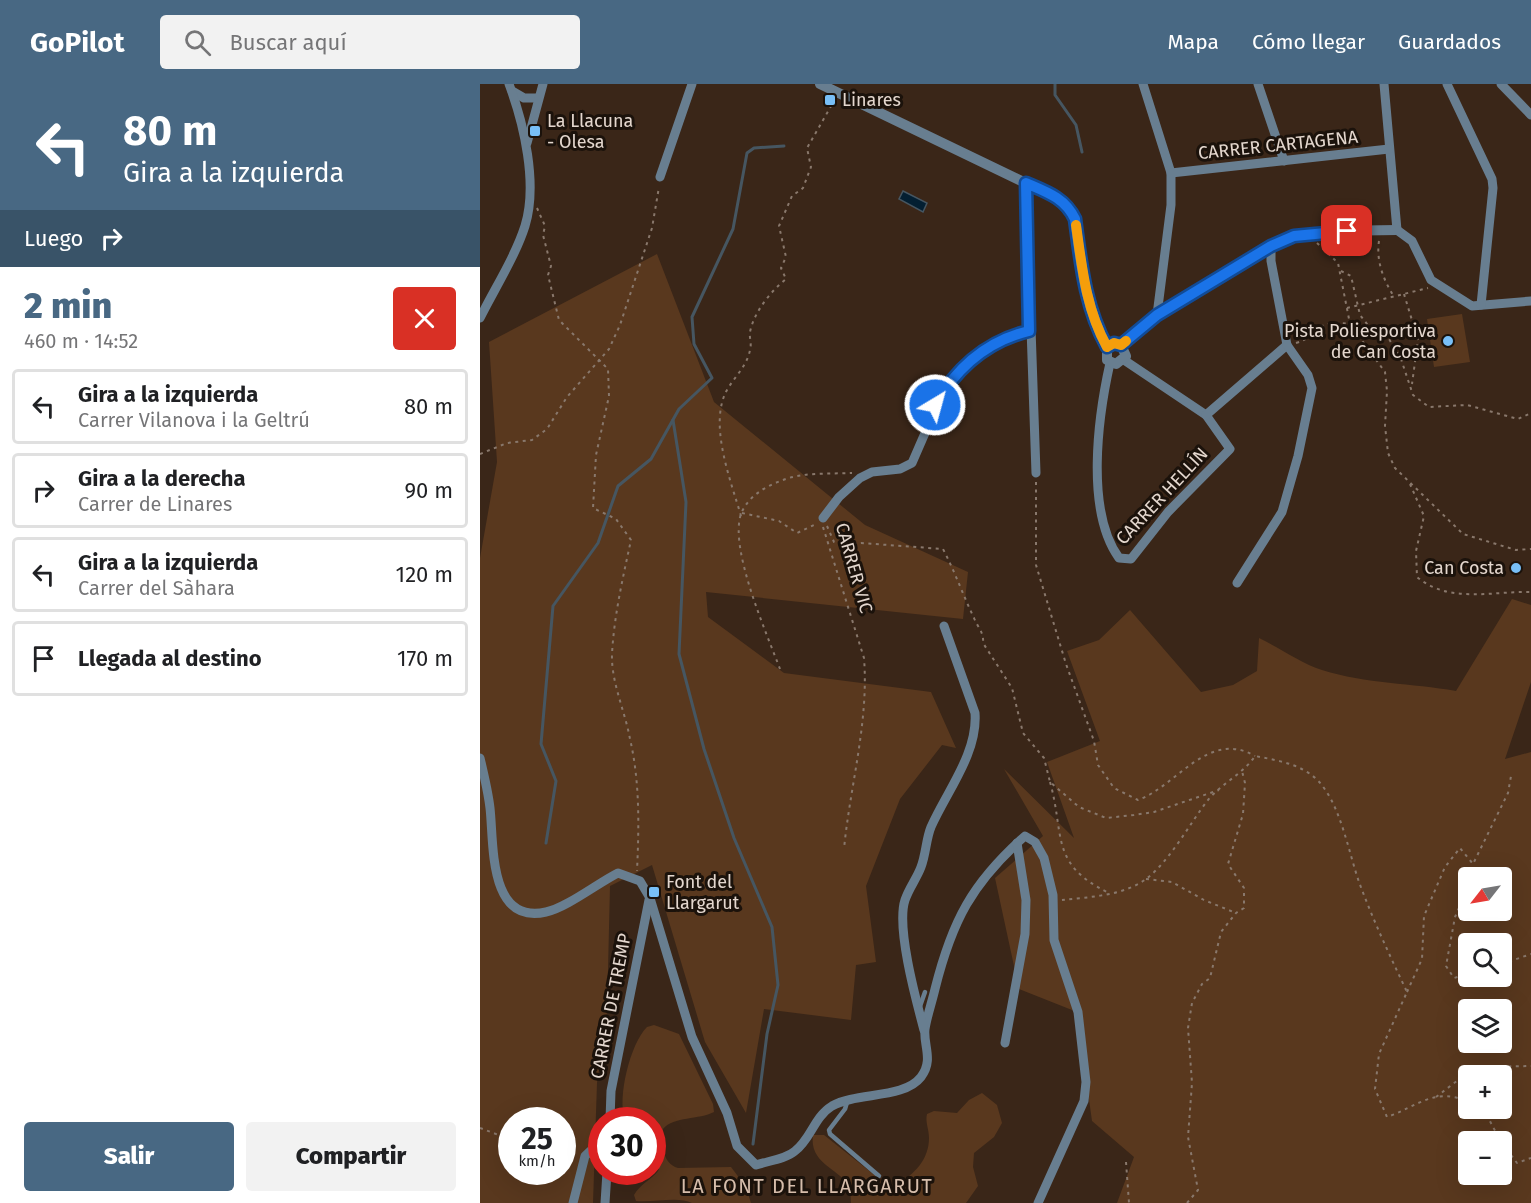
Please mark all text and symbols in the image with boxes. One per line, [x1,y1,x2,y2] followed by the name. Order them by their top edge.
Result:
[160,15,580,69] search box
[30,26,124,59] text: GoPilot
[181,26,214,59] icon: search
[229,29,347,56] text: Buscar aquí
[1167,29,1219,55] text: Mapa
[1252,29,1365,55] text: Cómo llegar
[1398,29,1501,55] text: Guardados
[842,89,901,111] place label: Linares
[823,93,837,107] marker: Linares
[123,106,217,156] text: 80 m
[24,108,102,186] icon: left
[547,110,633,153] place label: La Llacuna - Olesa
[528,124,542,138] marker: La Llacuna - Olesa
[1197,126,1360,164] street label: CARRER CARTAGENA
[123,157,344,189] text: Gira a la izquierda
[1321,205,1372,256] pin
[1330,214,1363,247] icon: arrive
[95,222,128,255] icon: right
[24,225,83,252] text: Luego
[24,284,112,328] text: 2 min
[393,287,456,350] button: close
[1284,320,1436,363] place label: Pista Poliesportiva de Can Costa
[24,329,138,353] text: 460 m · 14:52
[1441,334,1455,348] marker: Pista Poliesportiva de Can Costa
[903,373,967,437] position arrow
[78,381,258,408] text: Gira a la izquierda
[27,390,60,423] icon: left
[404,393,453,420] text: 80 m
[78,408,310,432] text: Carrer Vilanova i la Geltrú
[1111,442,1213,549] street label: CARRER HELLÍN
[78,465,246,492] text: Gira a la derecha
[27,474,60,507] icon: right
[404,477,453,504] text: 90 m
[78,492,232,516] text: Carrer de Linares
[831,520,877,616] street label: CARRER VIC
[78,549,258,576] text: Gira a la izquierda
[1424,557,1504,579] place label: Can Costa
[27,558,60,591] icon: left
[396,561,453,588] text: 120 m
[1509,561,1523,575] marker: Can Costa
[78,576,235,600] text: Carrer del Sàhara
[27,642,60,675] icon: arrive
[78,645,262,672] text: Llegada al destino
[397,645,453,672] text: 170 m
[1458,867,1512,921] north arrow
[1458,867,1512,1185] map controls
[666,871,740,914] place label: Font del Llargarut
[647,885,661,899] marker: Font del Llargarut
[586,931,636,1081] street label: CARRER DE TREMP
[1458,933,1512,987] button: search
[1458,999,1512,1053] button: layers
[1458,1065,1512,1119] button: +
[588,1107,666,1185] speed limit sign: 30
[521,1121,553,1157] text: 25
[24,1122,234,1191] button: Salir
[246,1122,456,1191] button: Compartir
[1458,1131,1512,1185] button: −
[518,1152,556,1170] text: km/h
[681,1174,933,1198] district label: LA FONT DEL LLARGARUT

